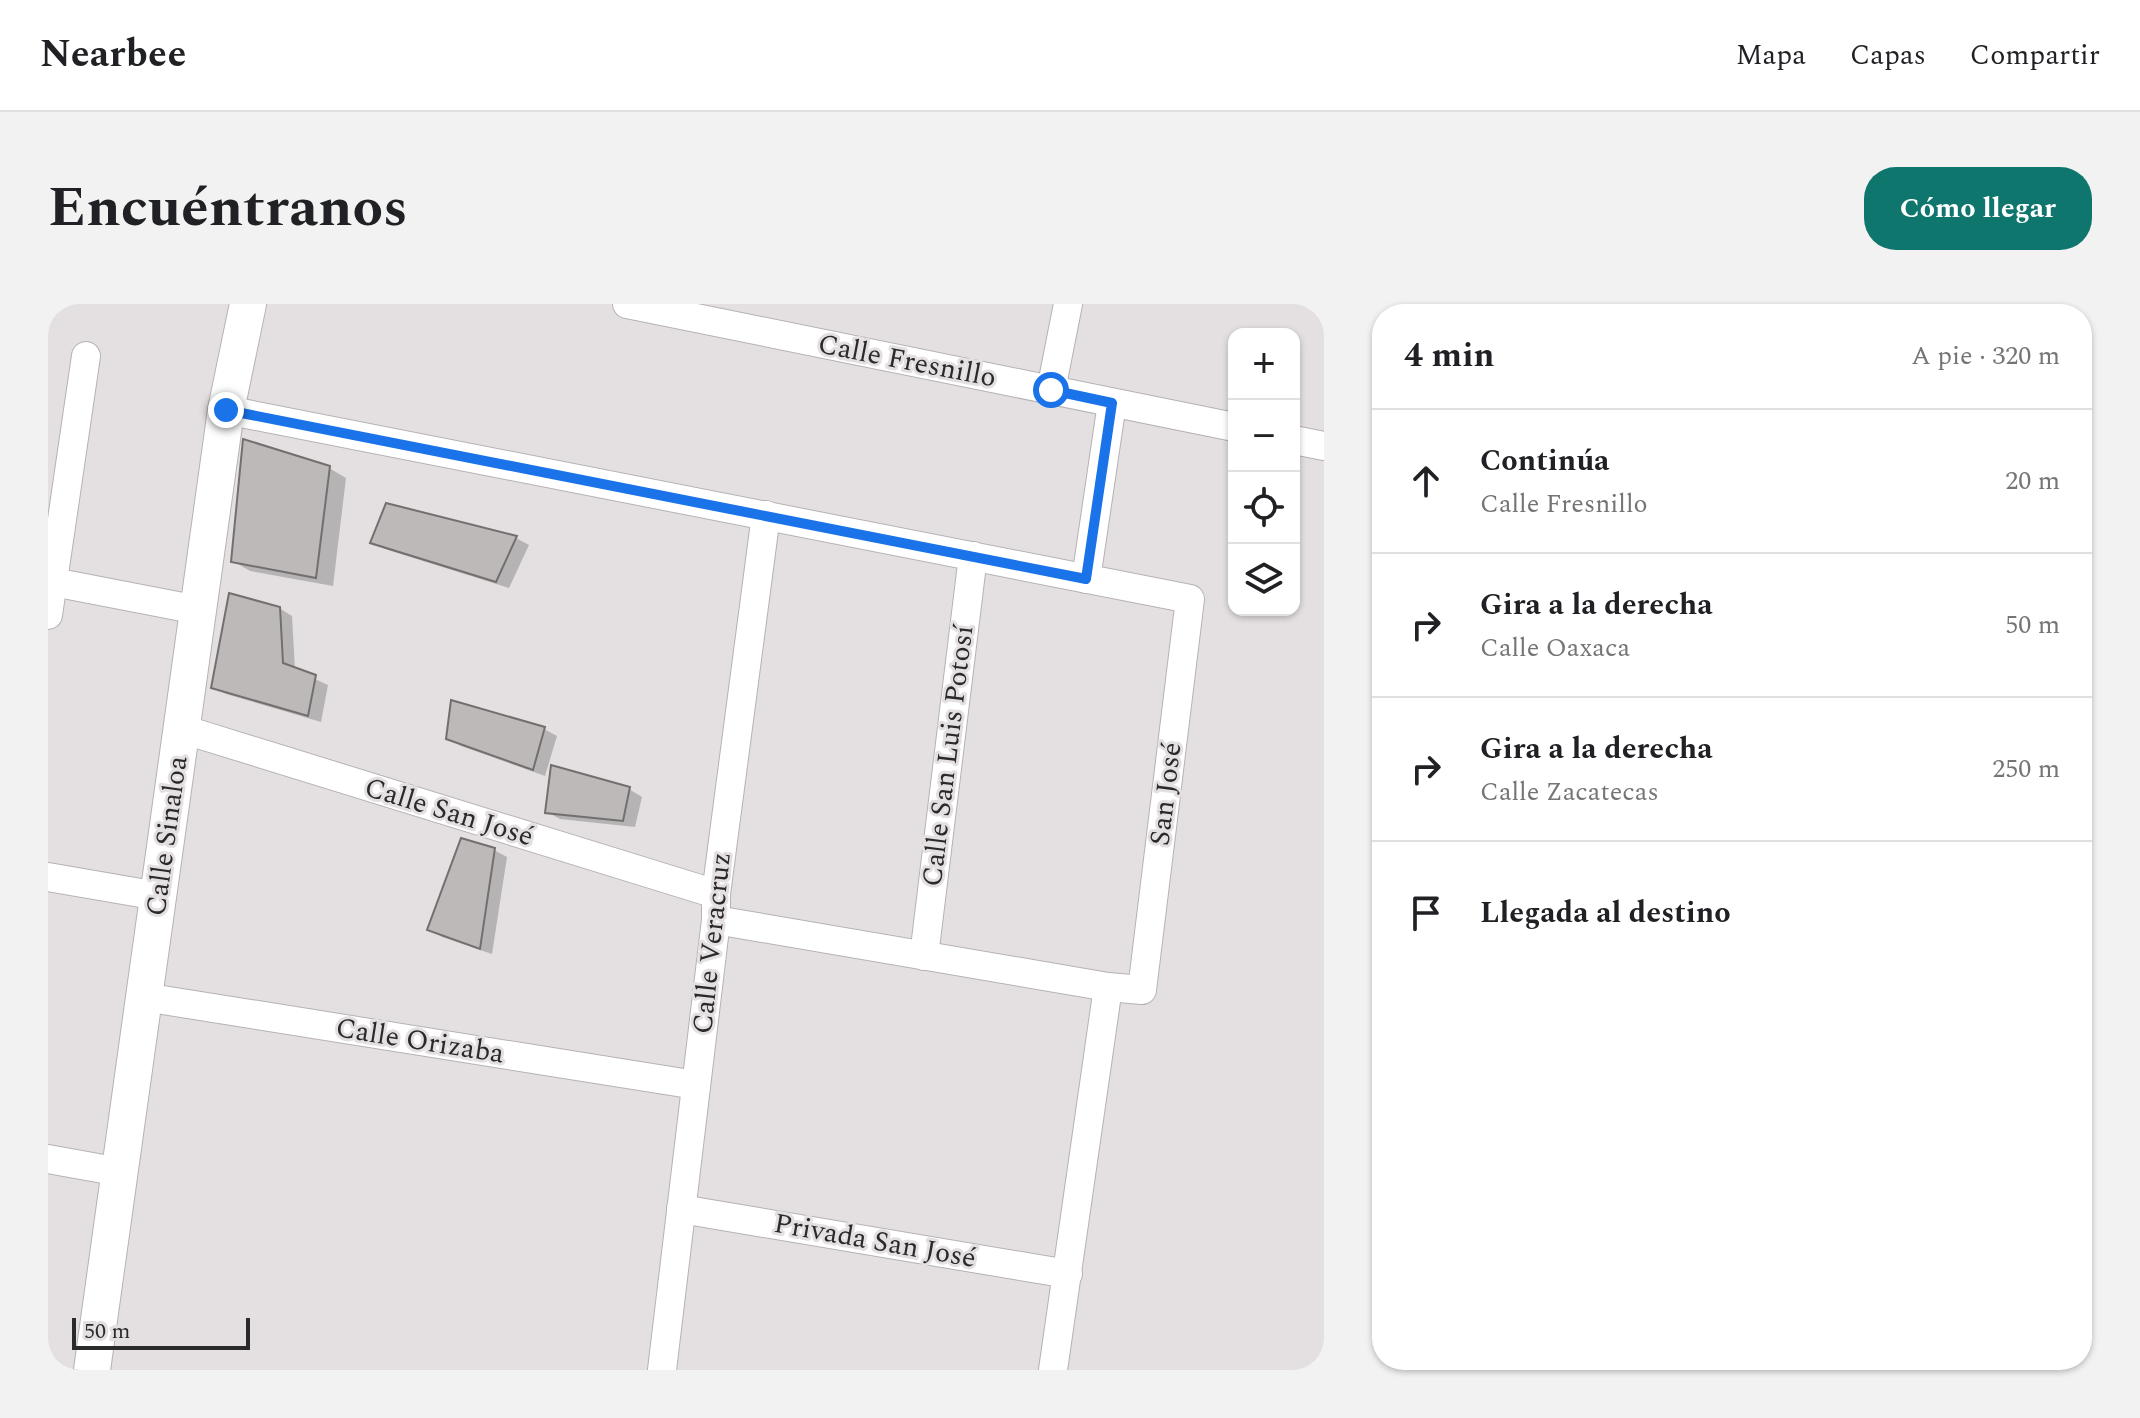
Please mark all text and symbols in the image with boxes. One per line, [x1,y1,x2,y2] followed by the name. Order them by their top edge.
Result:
[40,26,186,84] text: Nearbee
[1736,34,1806,77] text: Mapa
[1850,34,1926,77] text: Capas
[1970,34,2100,77] text: Compartir
[48,166,408,251] text: Encuéntranos
[1864,167,2092,250] button: Cómo llegar
[814,323,1000,399] street label: Calle Fresnillo
[1228,328,1300,616] map controls
[1228,328,1300,400] button: +
[1404,330,1494,382] text: 4 min
[1911,336,2060,376] text: A pie · 320 m
[1033,372,1069,408] route start
[208,392,244,428] route end
[1228,400,1300,472] button: −
[1480,438,1610,484] text: Continúa
[1404,459,1448,503] icon: ahead
[2005,461,2060,501] text: 20 m
[1228,472,1300,544] button: locate
[1480,484,1648,524] text: Calle Fresnillo
[1228,544,1300,616] button: layers
[1480,582,1713,628] text: Gira a la derecha
[1404,603,1448,647] icon: right
[2005,605,2060,645] text: 50 m
[911,622,986,889] street label: Calle San Luis Potosí
[1480,628,1630,668] text: Calle Oaxaca
[1480,726,1713,772] text: Gira a la derecha
[1138,740,1194,848] street label: San José
[1404,747,1448,791] icon: right
[1992,749,2060,789] text: 250 m
[134,753,200,919] street label: Calle Sinaloa
[359,766,539,858] street label: Calle San José
[1480,772,1659,812] text: Calle Zacatecas
[681,850,743,1036] street label: Calle Veracruz
[1480,890,1731,936] text: Llegada al destino
[1404,891,1448,935] icon: arrive
[333,1006,508,1076] street label: Calle Orizaba
[771,1202,979,1280] street label: Privada San José
[72,1314,250,1350] scale bar
[84,1315,130,1348] text: 50 m

